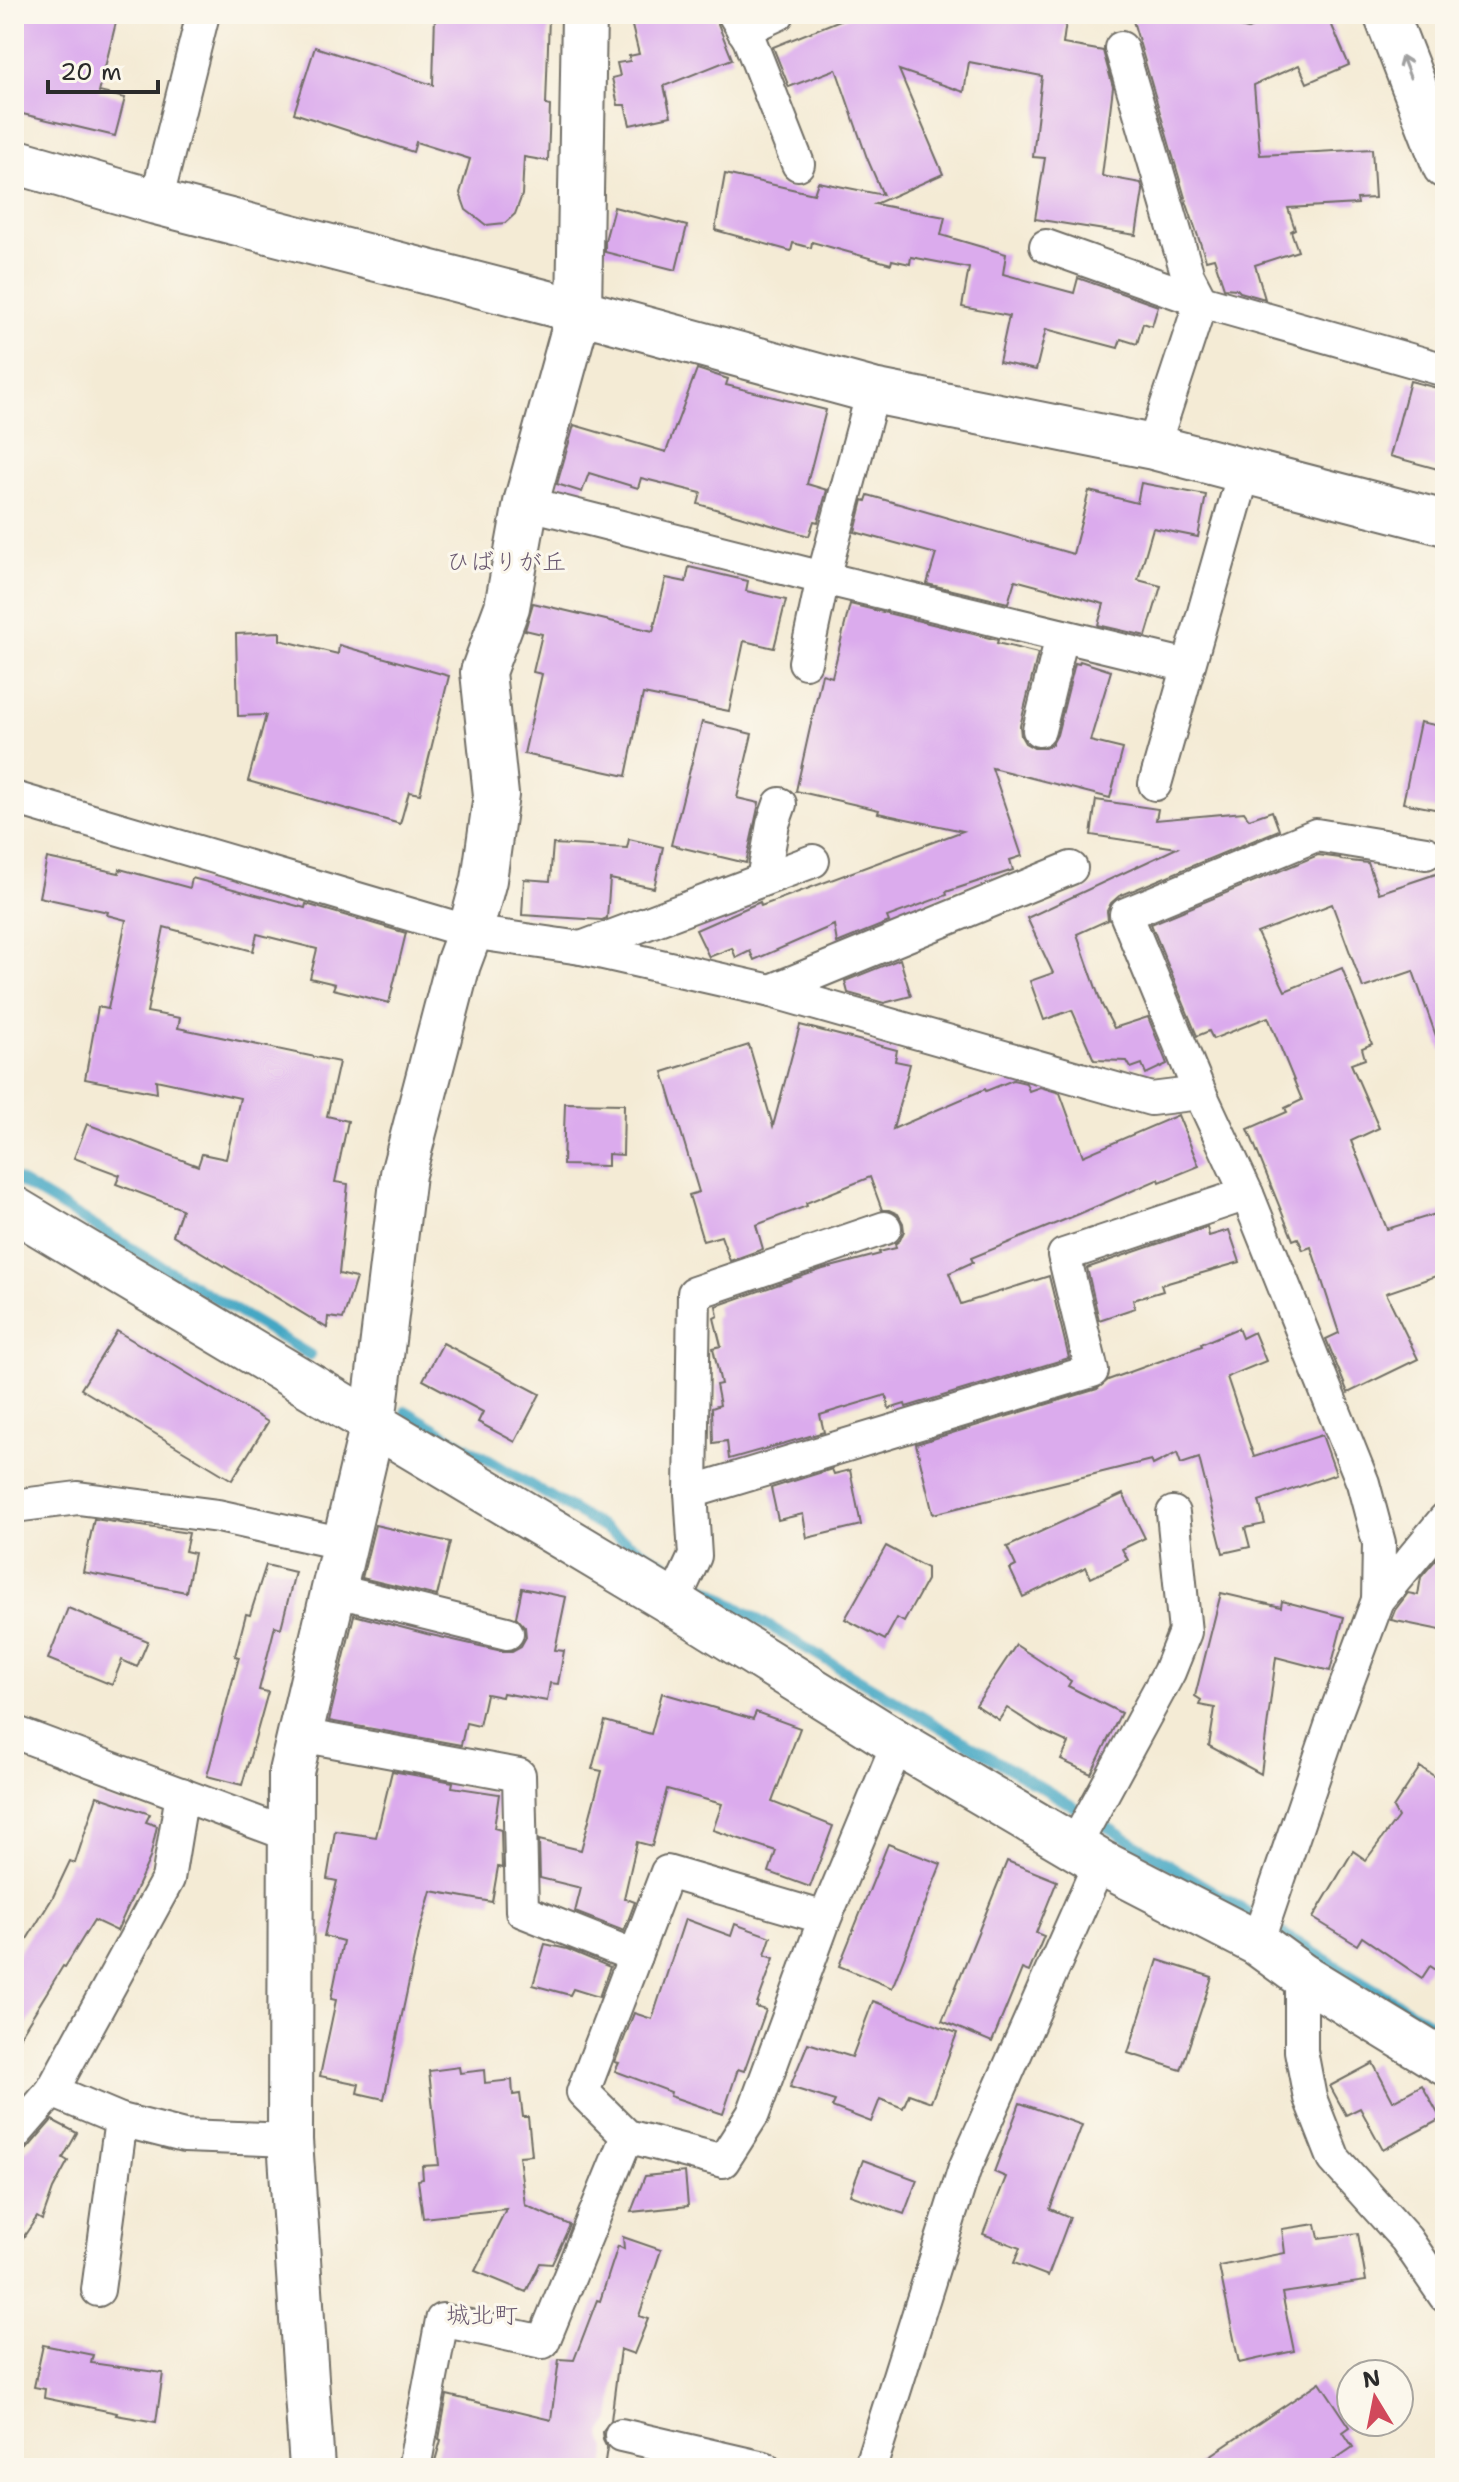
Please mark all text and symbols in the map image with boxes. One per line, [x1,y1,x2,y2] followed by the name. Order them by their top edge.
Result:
[48,44,158,94] scale bar
[1398,55,1413,80] one-way arrow
[60,56,122,88] text: 20 m
[446,546,566,578] district label: ひばりが丘
[446,2299,518,2331] district label: 城北町
[1335,2358,1415,2438] north arrow
[1361,2363,1383,2395] text: N

